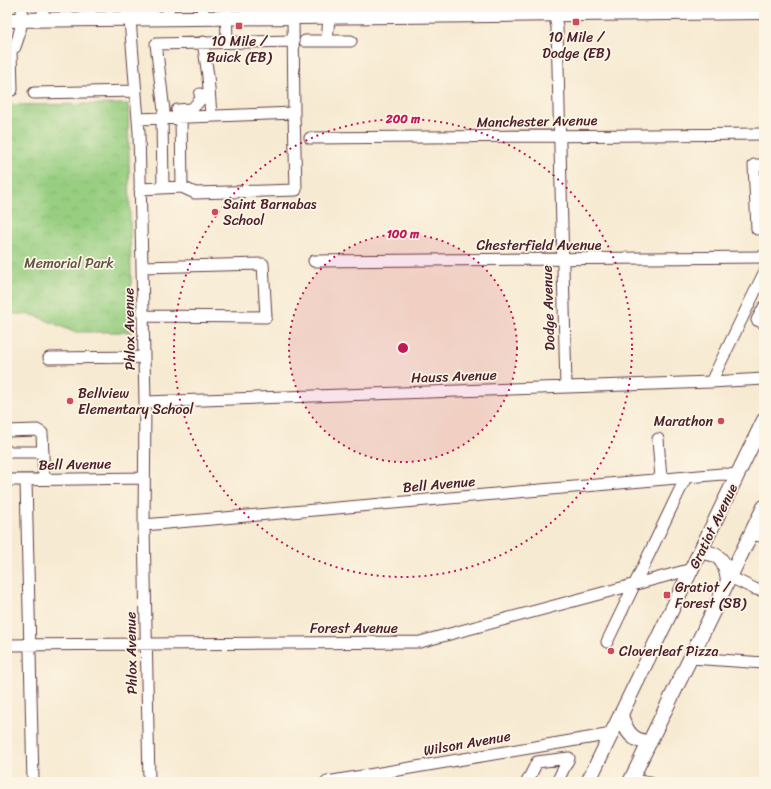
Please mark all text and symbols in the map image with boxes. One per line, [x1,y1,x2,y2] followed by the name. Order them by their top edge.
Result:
[571,17,581,27] marker: 10 Mile / Dodge (EB)
[234,21,244,31] marker: 10 Mile / Buick (EB)
[542,25,611,66] place label: 10 Mile / Dodge (EB)
[207,29,272,70] place label: 10 Mile / Buick (EB)
[385,108,421,130] text: 200 m
[476,108,598,135] street label: Manchester Avenue
[223,192,317,233] place label: Saint Barnabas School
[210,207,220,217] marker: Saint Barnabas School
[387,223,420,245] text: 100 m
[476,233,602,258] street label: Chesterfield Avenue
[24,251,114,276] park label: Memorial Park
[535,265,562,351] street label: Dodge Avenue
[116,287,143,371] street label: Phlox Avenue
[396,341,410,355] centre of rings
[411,363,497,390] street label: Hauss Avenue
[78,381,195,422] place label: Bellview Elementary School
[65,396,75,406] marker: Bellview Elementary School
[654,409,713,434] place label: Marathon
[716,416,726,426] marker: Marathon
[38,451,112,478] street label: Bell Avenue
[402,469,476,500] street label: Bell Avenue
[682,479,745,573] street label: Gratiot Avenue
[675,575,747,616] place label: Gratiot / Forest (SB)
[662,590,672,600] marker: Gratiot / Forest (SB)
[118,611,145,695] street label: Phlox Avenue
[310,616,398,641] street label: Forest Avenue
[619,639,718,664] place label: Cloverleaf Pizza
[606,646,616,656] marker: Cloverleaf Pizza
[422,724,513,763] street label: Wilson Avenue

